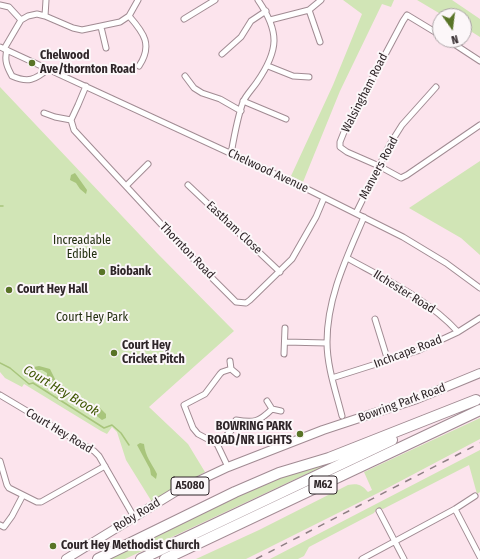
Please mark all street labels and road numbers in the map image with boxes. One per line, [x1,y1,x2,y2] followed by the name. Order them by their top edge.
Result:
[339,51,391,135] street label: Walsingham Road
[357,134,401,202] street label: Manvers Road
[225,146,311,196] street label: Chelwood Avenue
[203,199,265,257] street label: Eastham Close
[157,220,217,282] street label: Thornton Road
[370,267,438,317] street label: Ilchester Road
[372,332,444,372] street label: Inchcape Road
[356,381,448,425] street label: Bowring Park Road
[23,405,95,457] street label: Court Hey Road
[309,476,337,494] road number: M62
[171,477,209,495] road number: A5080
[111,495,163,535] street label: Roby Road

